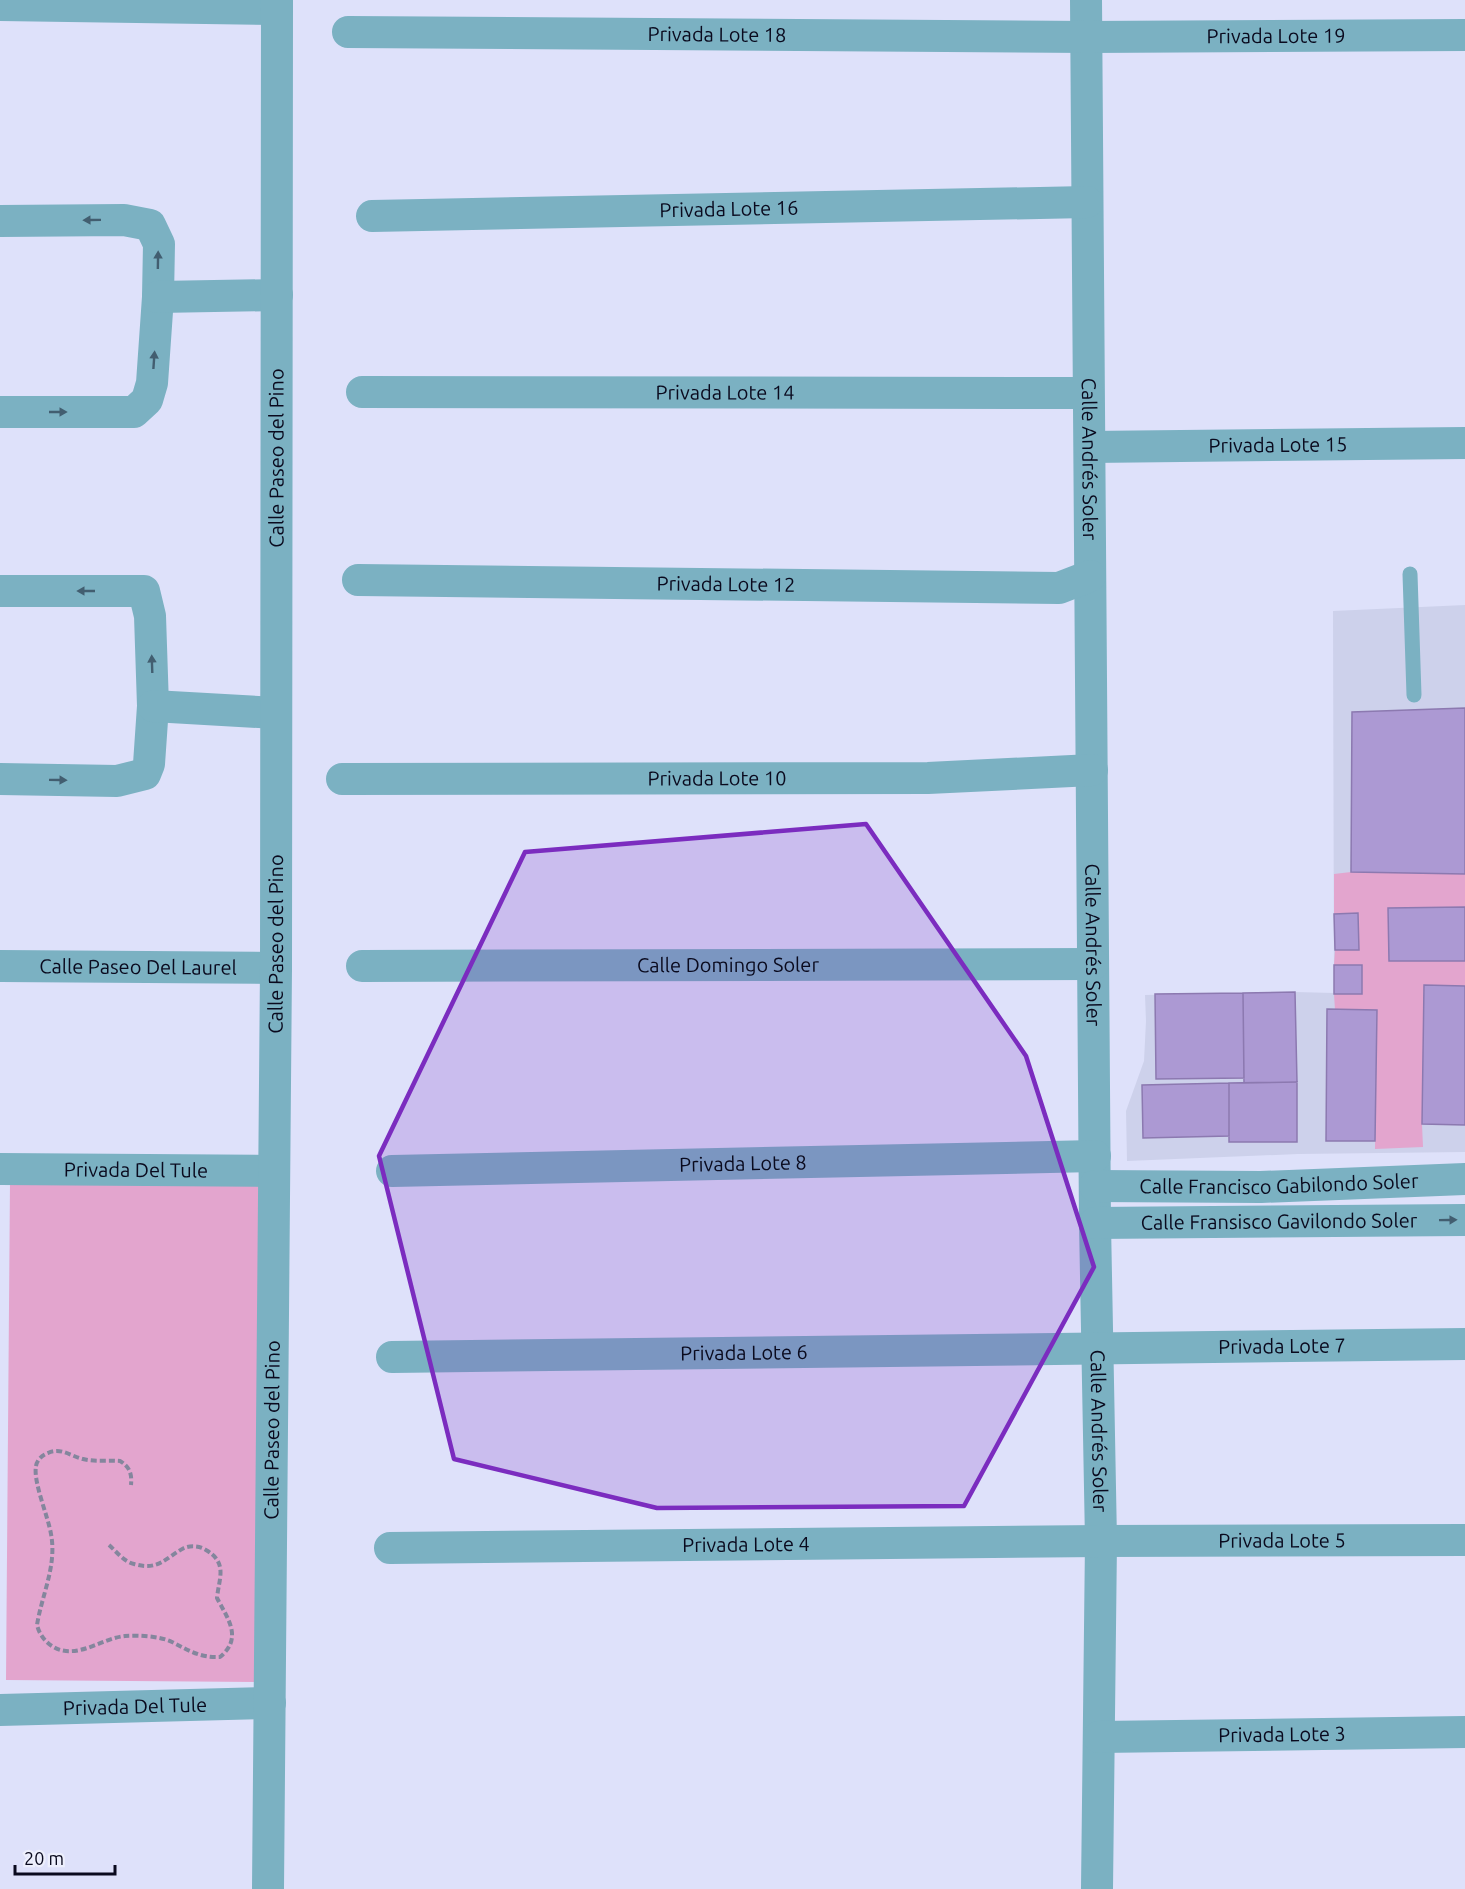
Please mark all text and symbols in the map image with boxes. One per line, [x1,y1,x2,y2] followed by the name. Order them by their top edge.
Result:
[647,22,787,46] street label: Privada Lote 18
[1206,24,1345,47] street label: Privada Lote 19
[659,196,799,221] street label: Privada Lote 16
[82,215,101,225] one-way arrow
[154,251,163,270] one-way arrow
[149,350,159,369] one-way arrow
[264,368,288,548] street label: Calle Paseo del Pino
[1078,378,1102,541] street label: Calle Andrés Soler
[656,380,794,404] street label: Privada Lote 14
[49,407,68,417] one-way arrow
[1208,432,1348,457] street label: Privada Lote 15
[656,571,796,596] street label: Privada Lote 12
[76,586,95,596] one-way arrow
[147,654,156,673] one-way arrow
[648,766,786,789] street label: Privada Lote 10
[49,775,68,785] one-way arrow
[263,854,287,1034] street label: Calle Paseo del Pino
[1081,863,1106,1027] street label: Calle Andrés Soler
[637,953,819,976] street label: Calle Domingo Soler
[39,954,237,979] street label: Calle Paseo Del Laurel
[679,1150,807,1176] street label: Privada Lote 8
[64,1157,208,1182] street label: Privada Del Tule
[1139,1169,1419,1198] street label: Calle Francisco Gabilondo Soler
[1141,1208,1418,1234] street label: Calle Fransisco Gavilondo Soler
[1438,1215,1457,1225] one-way arrow
[1218,1333,1346,1358] street label: Privada Lote 7
[259,1340,284,1520] street label: Calle Paseo del Pino
[680,1340,808,1365] street label: Privada Lote 6
[1086,1349,1112,1513] street label: Calle Andrés Soler
[1218,1528,1346,1552] street label: Privada Lote 5
[682,1532,810,1556] street label: Privada Lote 4
[63,1693,207,1719] street label: Privada Del Tule
[1218,1722,1346,1746] street label: Privada Lote 3
[15,1838,116,1876] scale bar
[24,1848,64,1868] text: 20 m

